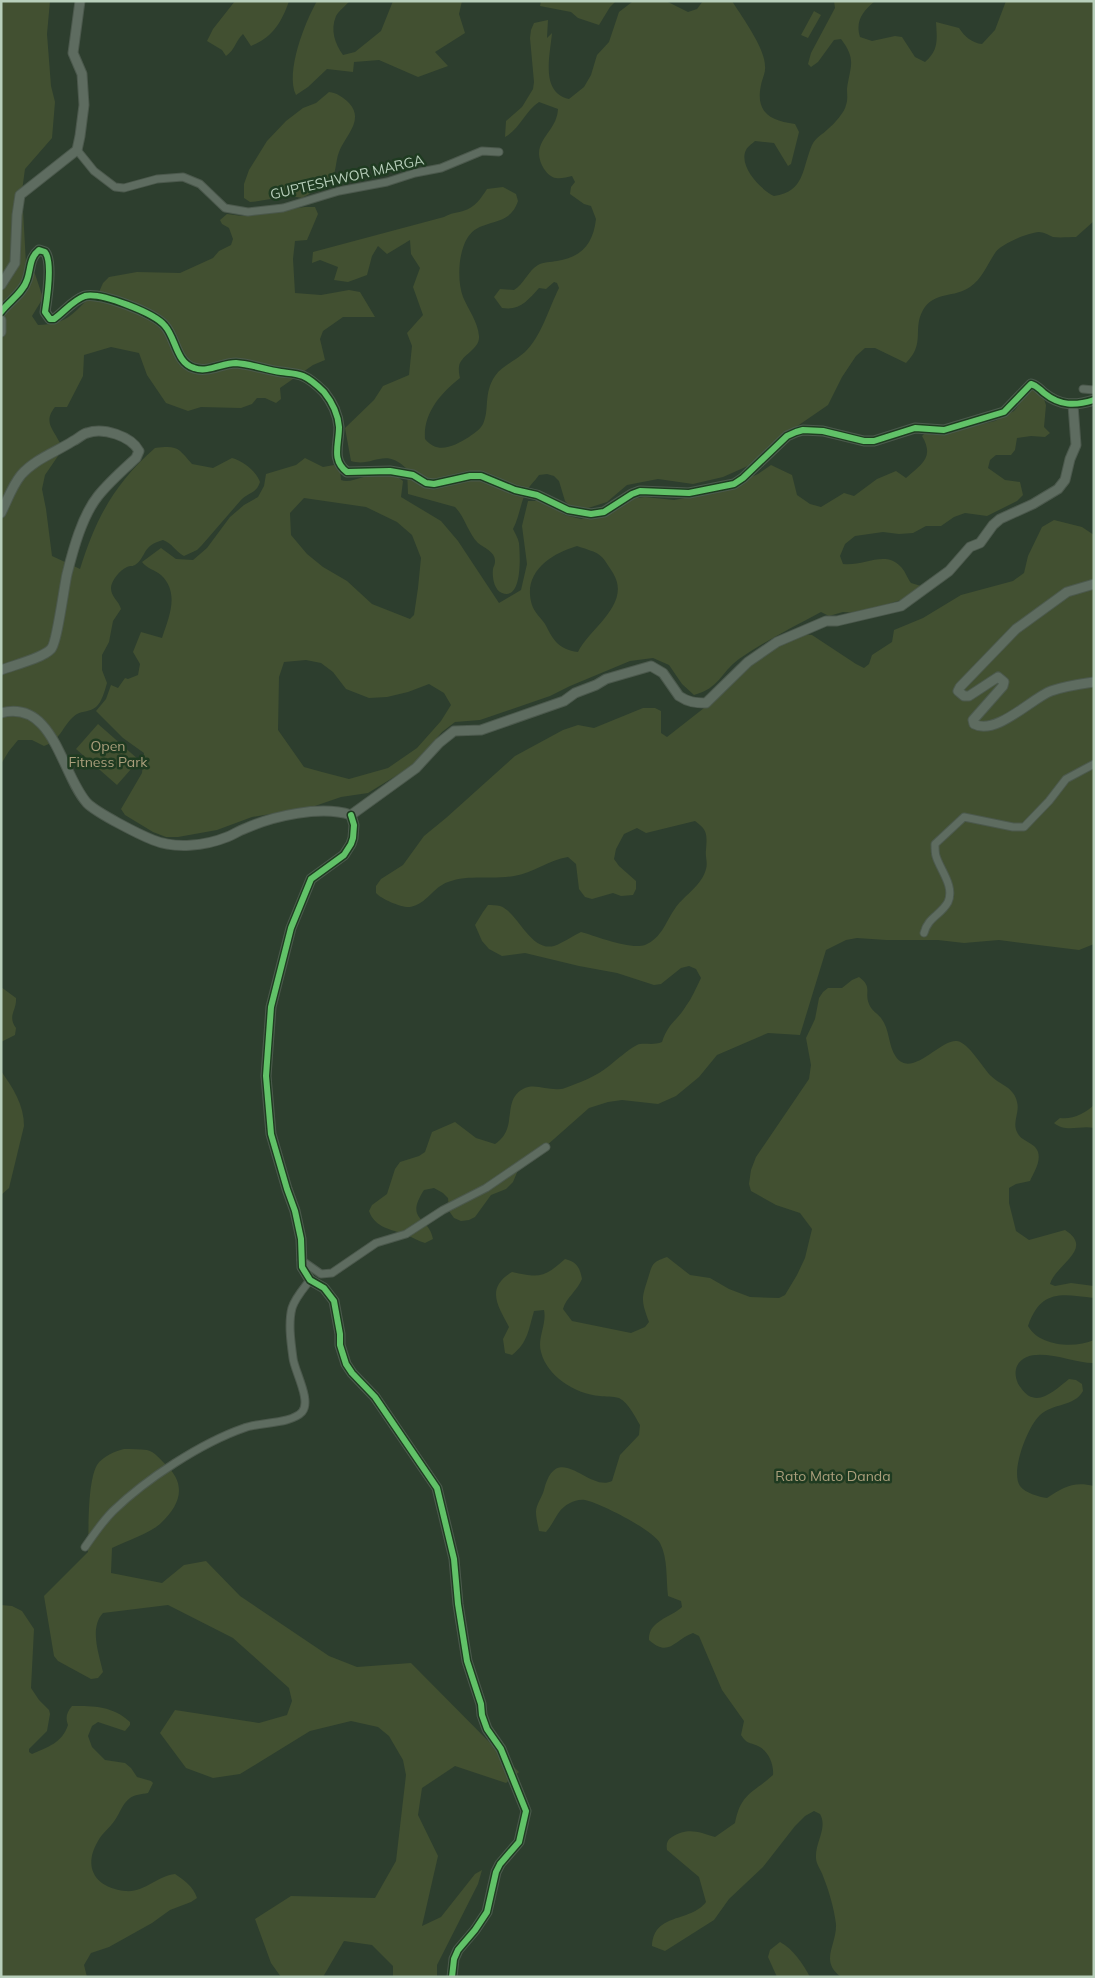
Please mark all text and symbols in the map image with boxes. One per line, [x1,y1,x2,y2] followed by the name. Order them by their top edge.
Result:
[268,150,426,203] street label: GUPTESHWOR MARGA
[69,737,148,771] park label: Open Fitness Park
[775,1467,891,1485] park label: Rato Mato Danda

